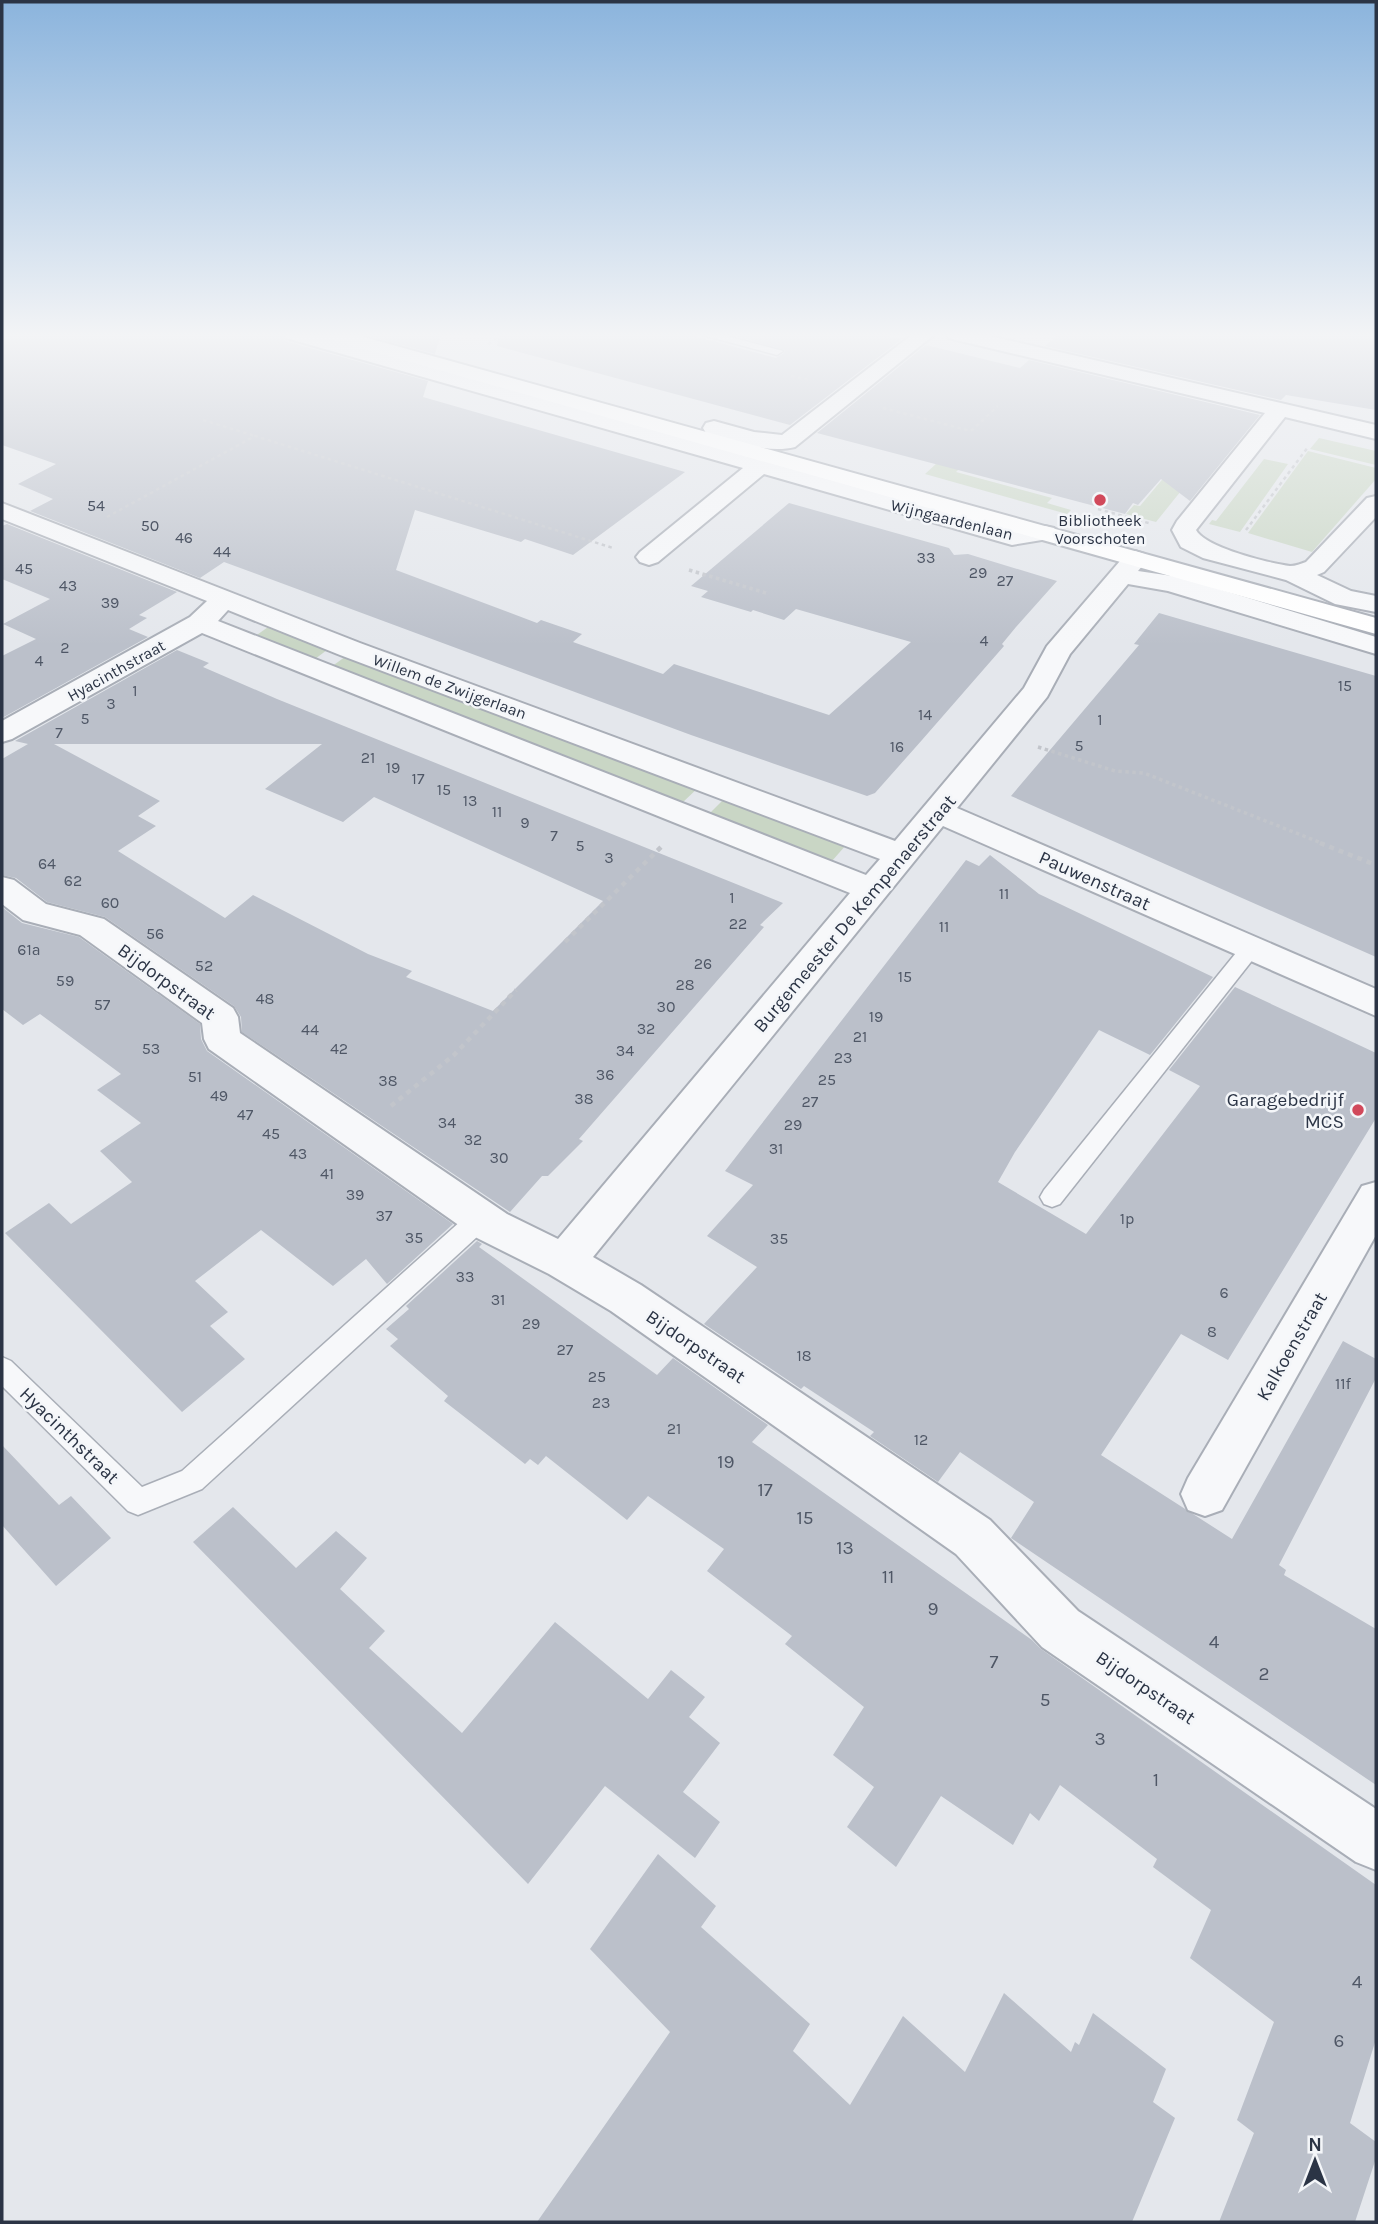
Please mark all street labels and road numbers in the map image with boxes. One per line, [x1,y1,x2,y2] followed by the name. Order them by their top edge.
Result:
[889,495,1015,544] street label: Wijngaardenlaan
[64,636,169,705] street label: Hyacinthstraat
[370,650,529,723] street label: Willem de Zwijgerlaan
[749,790,961,1037] street label: Burgemeester De Kempenaerstraat
[1036,847,1154,915] street label: Pauwenstraat
[113,939,219,1025] street label: Bijdorpstraat
[1252,1288,1332,1405] street label: Kalkoenstraat
[642,1306,749,1388] street label: Bijdorpstraat
[15,1383,124,1489] street label: Hyacinthstraat
[1092,1647,1199,1729] street label: Bijdorpstraat

